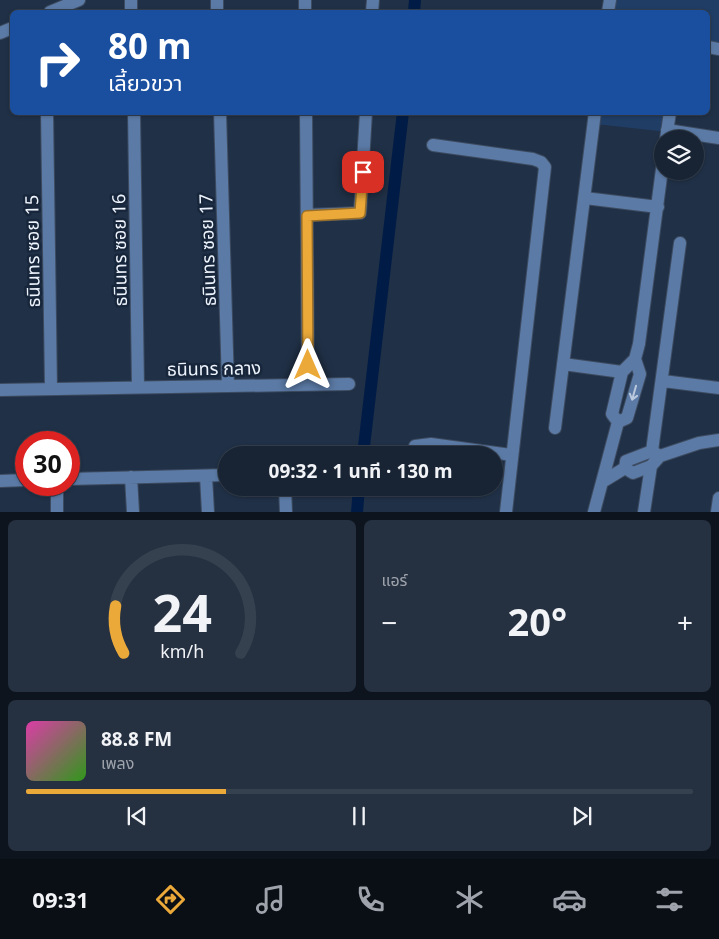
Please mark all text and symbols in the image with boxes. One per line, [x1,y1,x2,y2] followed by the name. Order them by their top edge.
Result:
[108,22,191,69] text: 80 m
[25,30,90,95] icon: right
[108,67,183,97] text: เลี้ยวขวา
[654,130,704,180] map controls
[654,130,704,180] button: layers
[342,151,384,193] pin
[349,158,377,186] icon: arrive
[193,193,221,307] street label: ธนินทร ซอย 17
[106,194,132,306] street label: ธนินทร ซอย 16
[19,195,45,307] street label: ธนินทร ซอย 15
[281,338,333,390] position arrow
[167,355,261,381] street label: ธนินทร กลาง
[629,384,639,400] one-way arrow
[15,431,80,496] speed limit sign: 30
[269,458,452,484] text: 09:32 · 1 นาที · 130 m
[382,569,407,591] text: แอร์
[152,576,212,647] text: 24
[507,595,567,647] text: 20°
[382,603,398,641] text: −
[677,603,693,641] text: +
[160,639,204,663] text: km/h
[101,726,172,752] text: 88.8 FM
[101,752,134,774] text: เพลง
[123,802,151,830] icon: previous
[345,802,373,830] icon: pause
[568,802,596,830] icon: next
[153,882,188,917] icon: directions
[253,882,288,917] icon: music
[353,882,388,917] icon: phone
[452,882,487,917] icon: climate
[552,882,587,917] icon: car
[652,882,687,917] icon: filters
[32,884,89,914] text: 09:31

